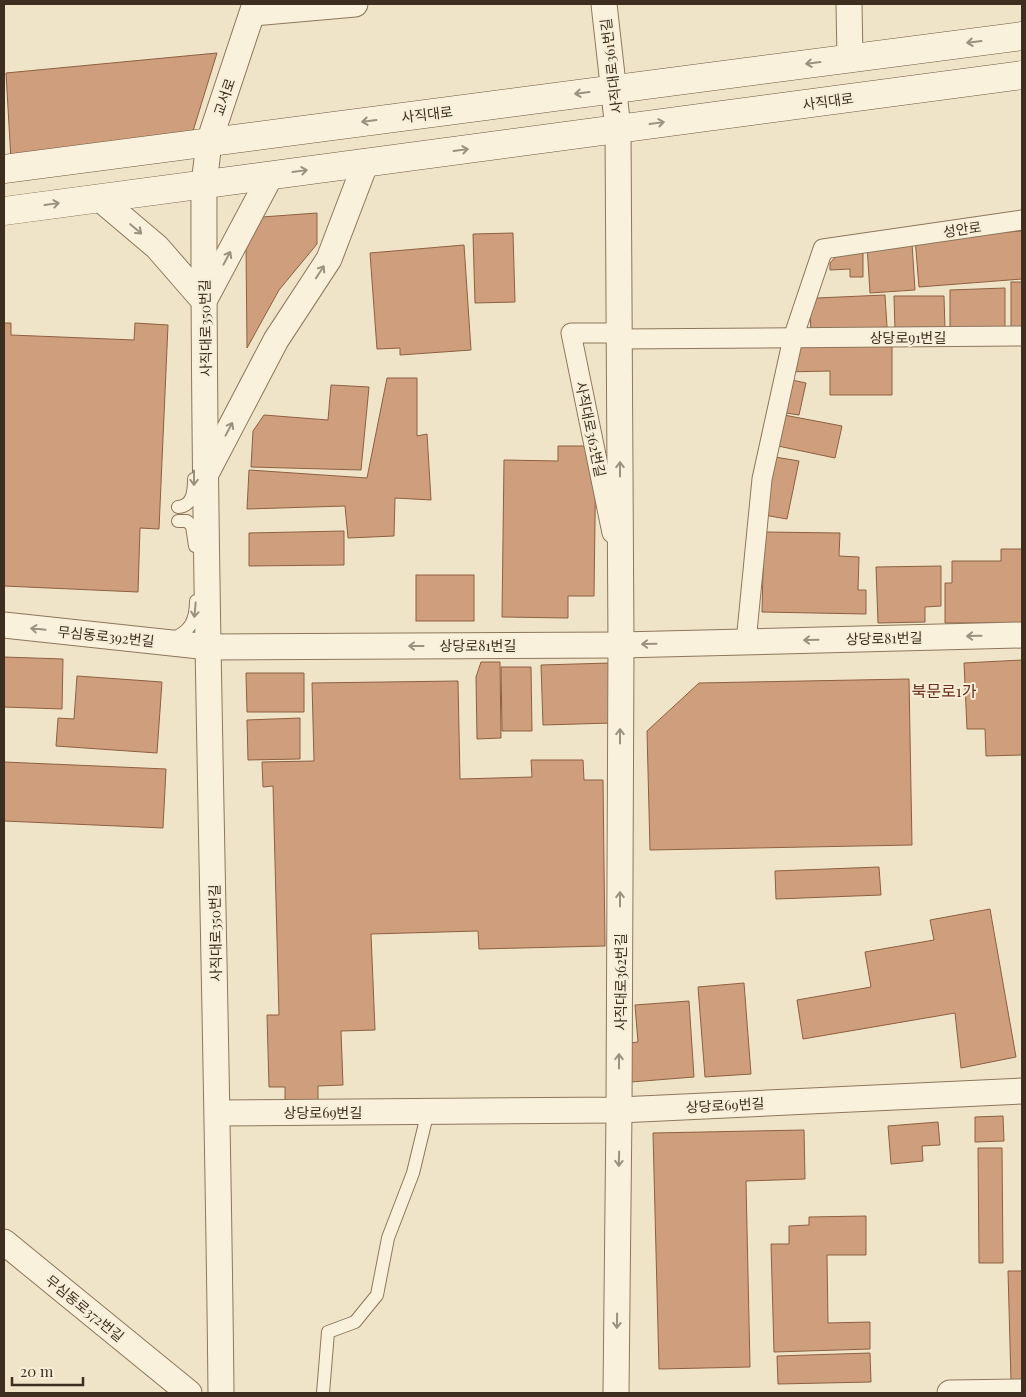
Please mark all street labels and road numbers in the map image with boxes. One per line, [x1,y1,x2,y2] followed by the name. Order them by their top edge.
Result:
[596,17,626,115] street label: 사직대로361번길
[209,76,239,118] street label: 교서로
[801,88,855,114] street label: 사직대로
[400,101,454,127] street label: 사직대로
[942,217,983,241] street label: 성안로
[195,279,215,377] street label: 사직대로350번길
[870,328,946,347] street label: 상당로91번길
[572,379,610,479] street label: 사직대로362번길
[57,621,155,651] street label: 무심동로392번길
[845,628,923,648] street label: 상당로81번길
[440,636,516,655] street label: 상당로81번길
[205,884,225,982] street label: 사직대로350번길
[611,933,630,1031] street label: 사직대로362번길
[685,1093,765,1117] street label: 상당로69번길
[284,1103,362,1122] street label: 상당로69번길
[42,1270,128,1346] street label: 무심동로372번길

